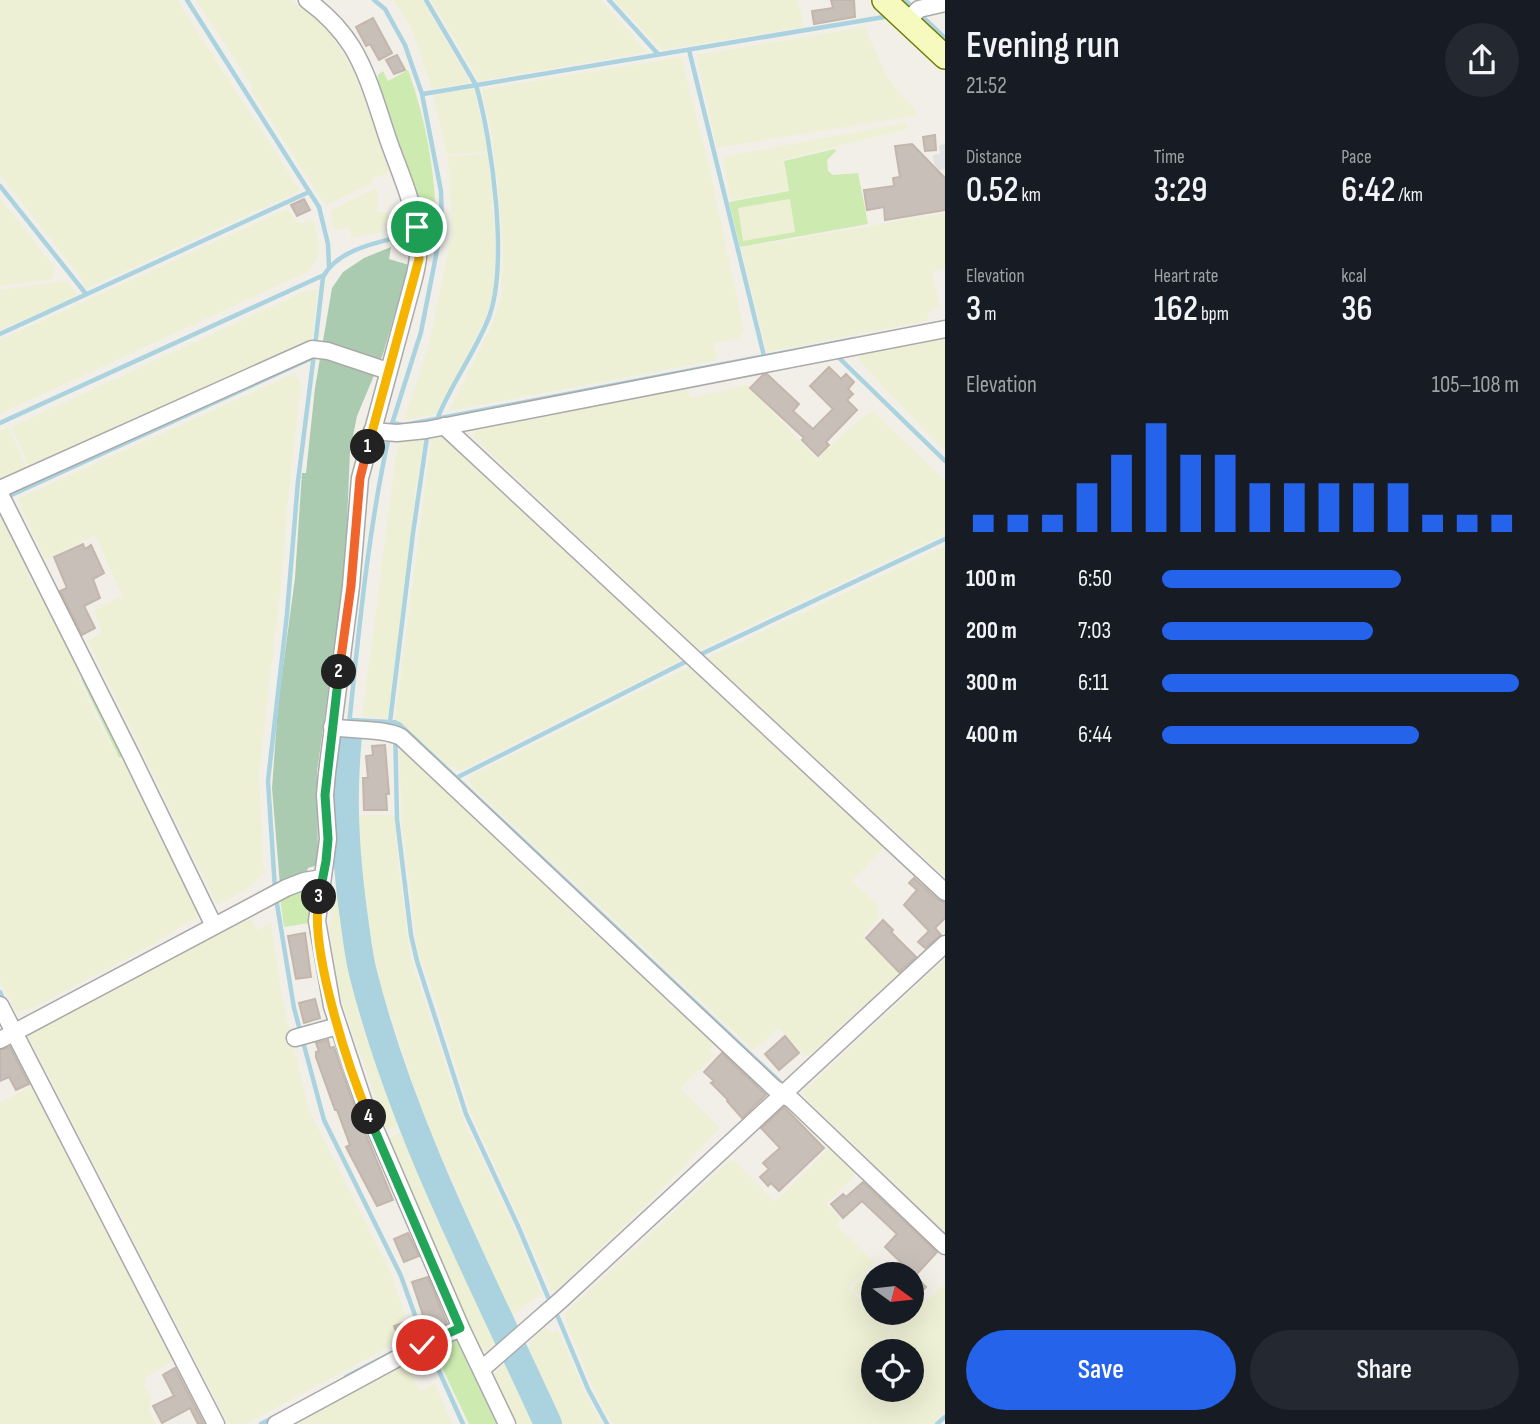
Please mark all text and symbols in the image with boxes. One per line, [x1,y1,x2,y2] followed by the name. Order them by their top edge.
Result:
[966,23,1120,68] text: Evening run
[1445,23,1519,97] button: share
[966,72,1007,100] text: 21:52
[966,146,1022,169] text: Distance
[1154,146,1185,169] text: Time
[1341,146,1372,169] text: Pace
[966,169,1018,212] text: 0.52
[1154,169,1207,212] text: 3:29
[1341,169,1395,212] text: 6:42
[1018,184,1041,207] text: km
[1395,184,1423,207] text: /km
[387,197,447,257] pin
[398,208,436,246] icon: arrive
[966,265,1025,288] text: Elevation
[1154,265,1219,288] text: Heart rate
[1341,265,1366,288] text: kcal
[966,288,981,331] text: 3
[1154,288,1198,331] text: 162
[1341,288,1373,331] text: 36
[981,303,997,326] text: m
[1198,303,1229,326] text: bpm
[966,371,1037,399] text: Elevation
[1432,371,1519,399] text: 105–108 m
[350,430,386,464] pin: 1
[364,435,371,458] text: 1
[966,565,1016,593] text: 100 m
[1078,565,1112,593] text: 6:50
[966,617,1017,645] text: 200 m
[1078,617,1111,645] text: 7:03
[322,654,356,690] pin: 2
[334,660,343,683] text: 2
[966,669,1017,697] text: 300 m
[1078,669,1109,697] text: 6:11
[966,721,1017,749] text: 400 m
[1078,721,1112,749] text: 6:44
[302,880,336,914] pin: 3
[314,885,323,908] text: 3
[352,1100,386,1134] pin: 4
[364,1105,373,1128] text: 4
[861,1262,924,1325] north arrow
[861,1262,924,1402] map controls
[392,1315,452,1375] pin
[403,1326,441,1364] icon: check
[966,1330,1236,1410] button: Save
[1250,1330,1519,1410] button: Share
[861,1339,924,1402] button: locate

